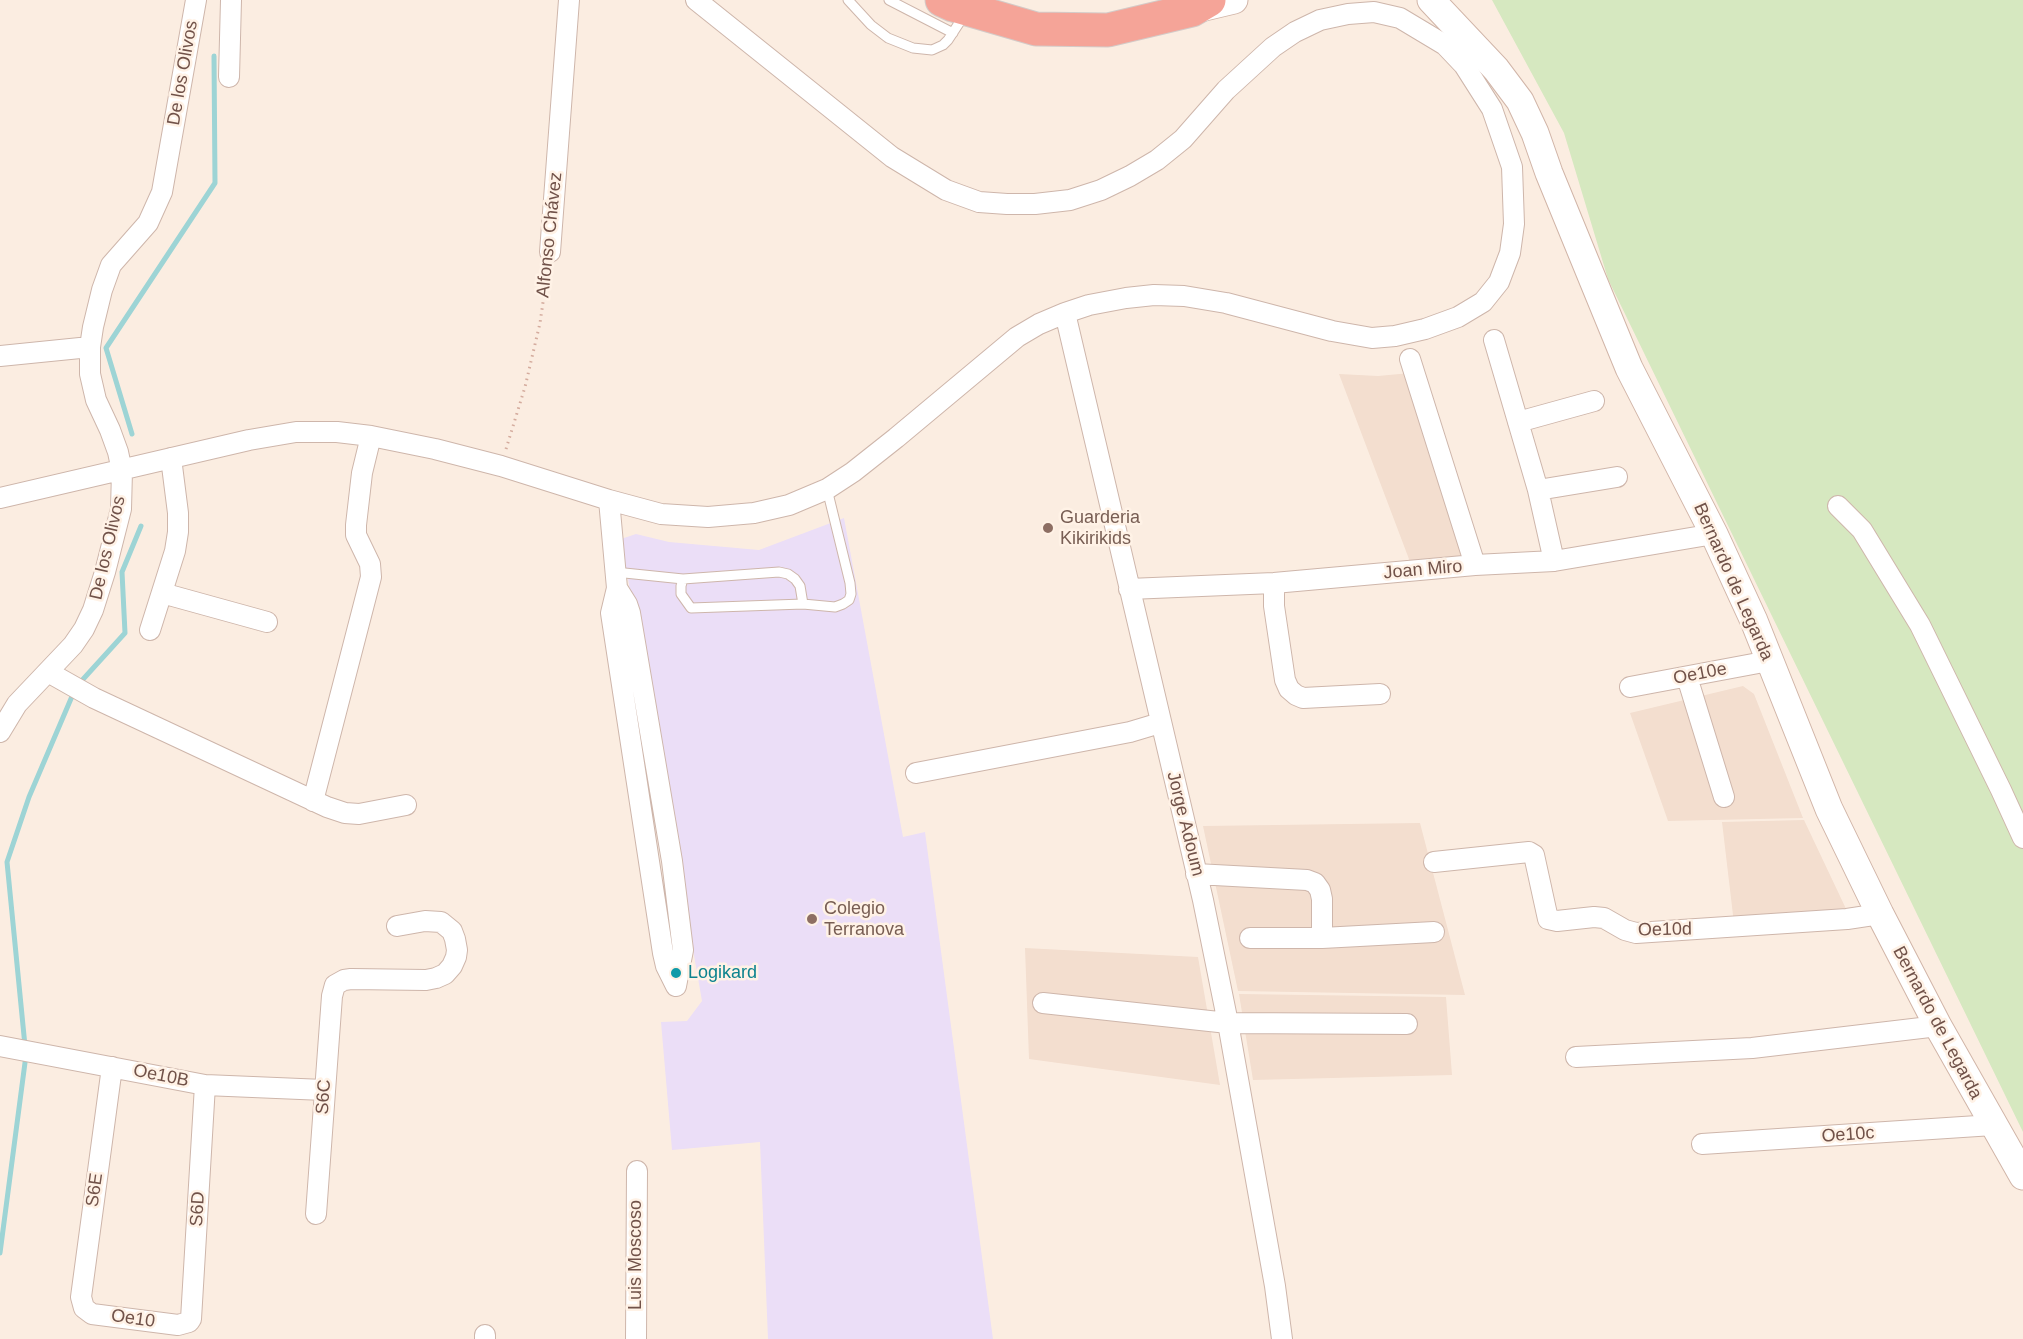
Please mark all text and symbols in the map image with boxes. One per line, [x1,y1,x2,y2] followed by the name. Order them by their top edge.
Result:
[163,19,203,127] street label: De los Olivos
[533,171,567,299] street label: Alfonso Chávez
[86,494,130,602] street label: De los Olivos
[1689,500,1777,664] street label: Bernardo de Legarda
[1060,507,1140,550] place label: Guarderia Kikirikids
[1041,521,1055,535] marker: Guarderia Kikirikids
[1383,556,1463,584] street label: Joan Miro
[1671,658,1729,690] street label: Oe10e
[1162,769,1208,879] street label: Jorge Adoum
[824,898,904,940] place label: Colegio Terranova
[805,912,819,926] marker: Colegio Terranova
[1638,919,1692,941] street label: Oe10d
[1888,943,1986,1103] street label: Bernardo de Legarda
[688,962,757,984] place label: Logikard
[669,966,683,980] marker: Logikard
[131,1060,191,1092] street label: Oe10B
[312,1079,336,1115] street label: S6C
[1821,1122,1875,1148] street label: Oe10c
[82,1172,108,1208] street label: S6E
[186,1191,210,1227] street label: S6D
[625,1200,647,1310] street label: Luis Moscoso
[110,1305,156,1333] street label: Oe10

